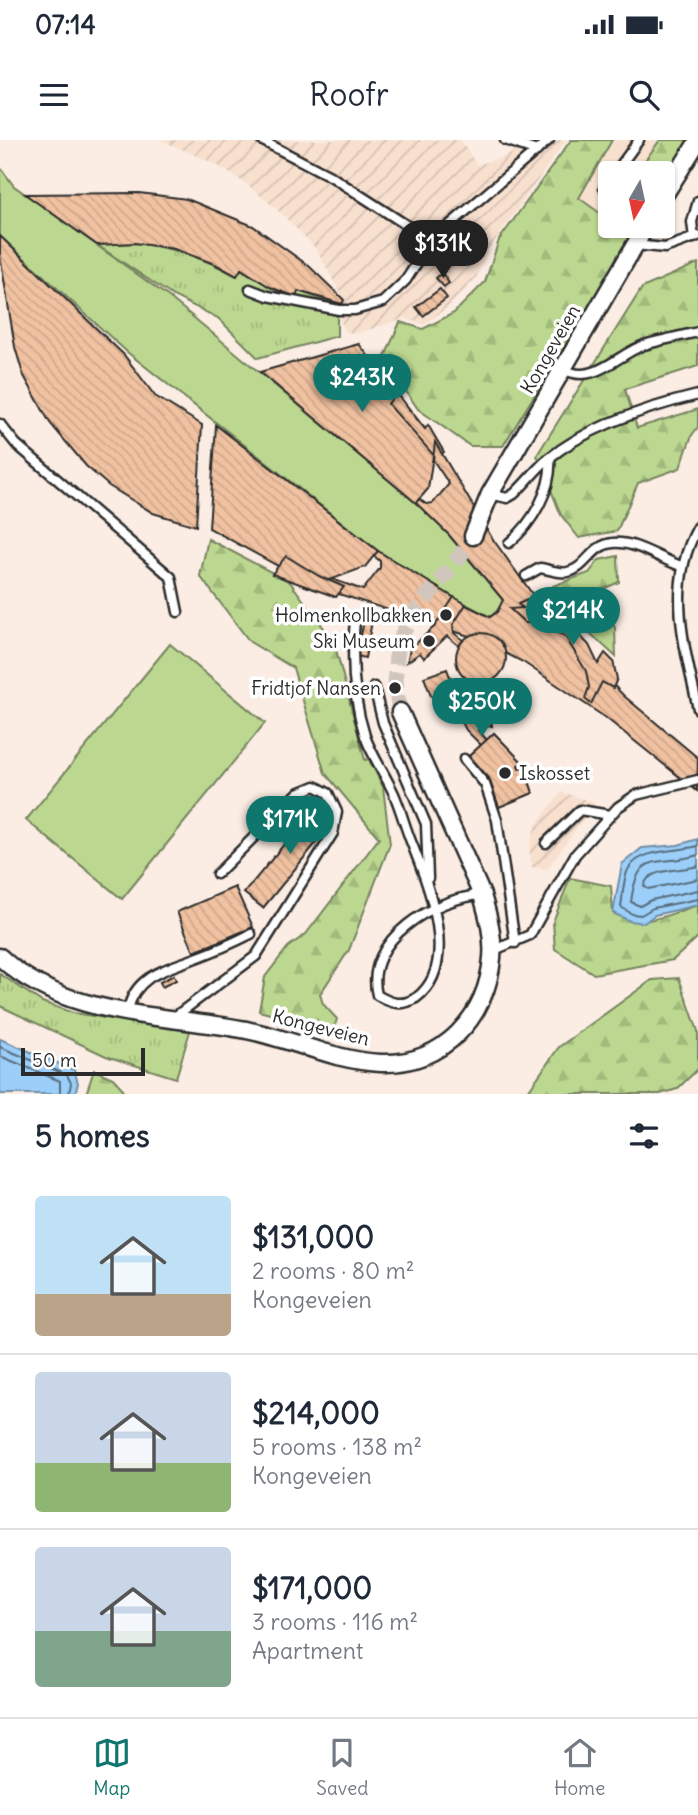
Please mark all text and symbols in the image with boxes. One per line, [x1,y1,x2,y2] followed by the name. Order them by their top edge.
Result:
[35,8,96,41] text: 07:14
[309,74,389,115] text: Roofr
[35,76,73,114] icon: menu
[625,76,663,114] icon: search
[598,161,676,238] north arrow
[598,161,675,238] map controls
[394,220,492,280] pin: $131K
[414,228,472,257] text: $131K
[515,300,585,398] street label: Kongeveien
[313,355,411,414] pin: $243K
[329,362,395,391] text: $243K
[524,588,622,647] pin: $214K
[542,595,604,624] text: $214K
[275,603,432,627] place label: Holmenkollbakken
[438,607,454,623] marker: Holmenkollbakken
[313,629,415,653] place label: Ski Museum
[421,633,437,649] marker: Ski Museum
[251,676,381,700] place label: Fridtjof Nansen
[433,678,531,738] pin: $250K
[387,680,403,696] marker: Fridtjof Nansen
[448,686,516,715] text: $250K
[519,761,590,785] place label: Iskosset
[497,765,513,781] marker: Iskosset
[241,796,339,856] pin: $171K
[262,804,318,833] text: $171K
[270,1003,372,1051] street label: Kongeveien
[21,1045,145,1077] scale bar
[32,1048,77,1072] text: 50 m
[35,1117,150,1155] text: 5 homes
[625,1117,663,1155] icon: filters
[252,1218,374,1256] text: $131,000
[91,1224,175,1308] icon: home
[252,1256,414,1285] text: 2 rooms · 80 m²
[252,1285,372,1314] text: Kongeveien
[252,1394,380,1432] text: $214,000
[91,1400,175,1484] icon: home
[252,1432,422,1461] text: 5 rooms · 138 m²
[252,1461,372,1490] text: Kongeveien
[252,1569,372,1607] text: $171,000
[91,1575,175,1659] icon: home
[252,1607,418,1636] text: 3 rooms · 116 m²
[252,1636,364,1665] text: Apartment
[93,1734,131,1800] tab: Map
[316,1734,368,1800] tab: Saved
[554,1734,605,1800] tab: Home

